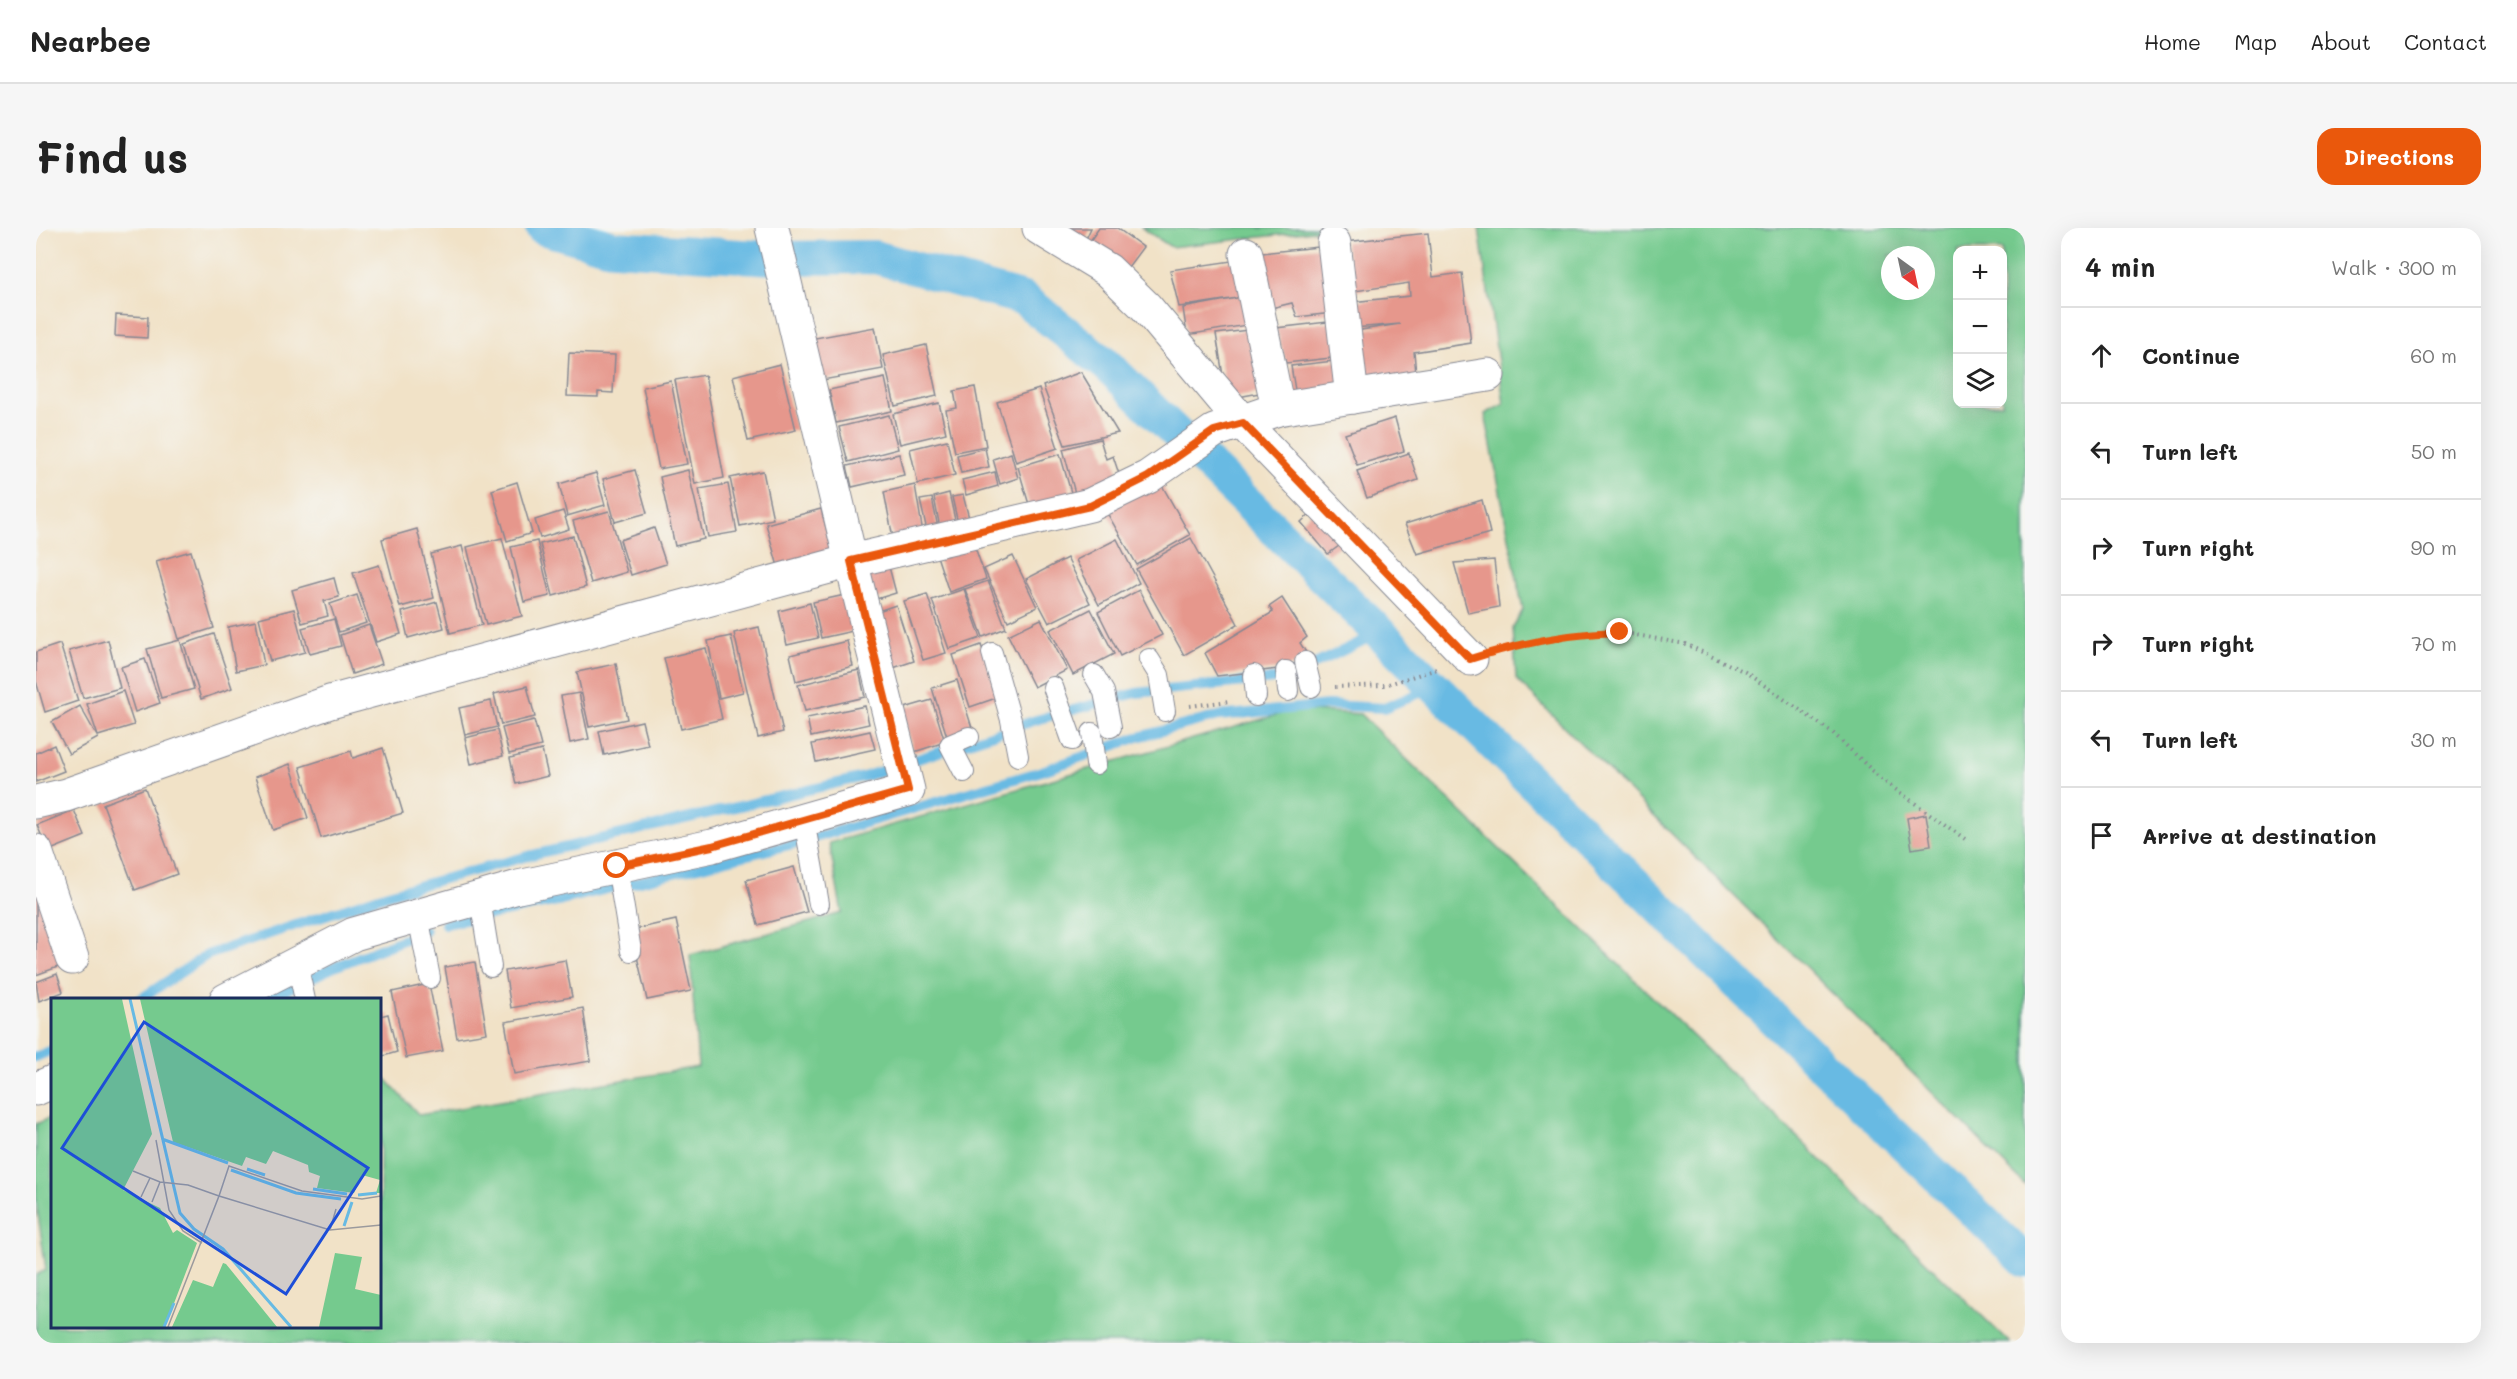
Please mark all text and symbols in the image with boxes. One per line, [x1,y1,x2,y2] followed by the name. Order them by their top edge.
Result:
[30,23,151,59] text: Nearbee
[2144,28,2201,55] text: Home
[2234,28,2277,55] text: Map
[2310,28,2371,55] text: About
[2404,28,2487,55] text: Contact
[2317,128,2481,185] button: Directions
[36,129,188,184] text: Find us
[1881,246,1935,300] north arrow
[1953,246,2007,408] map controls
[1953,246,2007,300] button: +
[2085,250,2155,284] text: 4 min
[2331,254,2457,280] text: Walk · 300 m
[1953,300,2007,354] button: −
[2085,339,2118,372] icon: ahead
[2142,341,2240,370] text: Continue
[2410,342,2457,368] text: 60 m
[1953,354,2007,408] button: layers
[2085,435,2118,468] icon: left
[2142,437,2238,466] text: Turn left
[2411,438,2457,464] text: 50 m
[2085,531,2118,564] icon: right
[2142,533,2254,562] text: Turn right
[2411,534,2457,560] text: 90 m
[1606,618,1632,644] route end
[2085,627,2118,660] icon: right
[2142,629,2254,658] text: Turn right
[2411,630,2457,656] text: 70 m
[2085,723,2118,756] icon: left
[2142,725,2238,754] text: Turn left
[2411,726,2457,752] text: 30 m
[2085,819,2118,852] icon: arrive
[2142,821,2377,850] text: Arrive at destination
[603,852,629,878] route start
[51,998,381,1328] inset map

